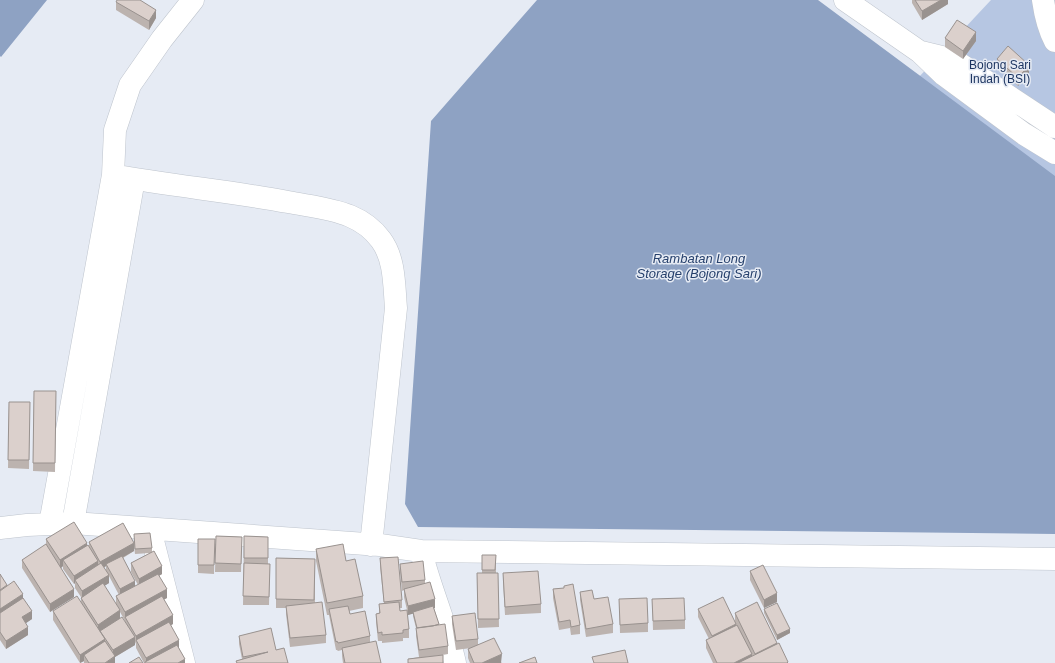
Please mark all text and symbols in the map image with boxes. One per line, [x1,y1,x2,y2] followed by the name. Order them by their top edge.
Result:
[969,58,1031,86] park label: Bojong Sari Indah (BSI)
[636,251,762,281] water label: Rambatan Long Storage (Bojong Sari)

